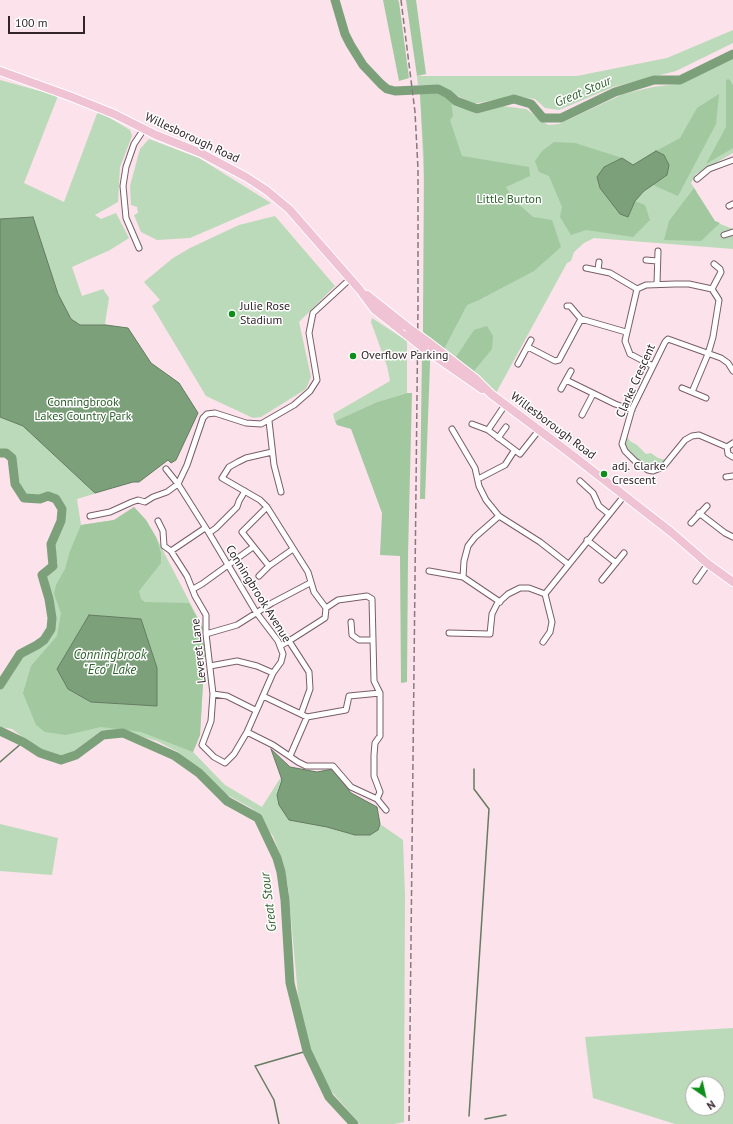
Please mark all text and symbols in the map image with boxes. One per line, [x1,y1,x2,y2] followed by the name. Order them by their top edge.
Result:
[10,8,87,34] scale bar
[15,15,48,30] text: 100 m
[552,73,614,111] water label: Great Stour
[142,110,242,166] street label: Willesborough Road
[476,193,542,207] park label: Little Burton
[240,300,290,328] place label: Julie Rose Stadium
[227,309,237,319] marker: Julie Rose Stadium
[613,342,659,420] street label: Clarke Crescent
[361,349,448,363] place label: Overflow Parking
[348,351,358,361] marker: Overflow Parking
[508,389,598,463] street label: Willesborough Road
[35,396,131,424] park label: Conningbrook Lakes Country Park
[612,460,665,488] place label: adj. Clarke Crescent
[599,469,609,479] marker: adj. Clarke Crescent
[222,543,294,645] street label: Conningbrook Avenue
[188,618,210,684] street label: Leveret Lane
[73,647,147,678] water label: Conningbrook "Eco" Lake
[258,871,280,933] water label: Great Stour
[685,1076,725,1116] north arrow
[704,1097,718,1113] text: N

